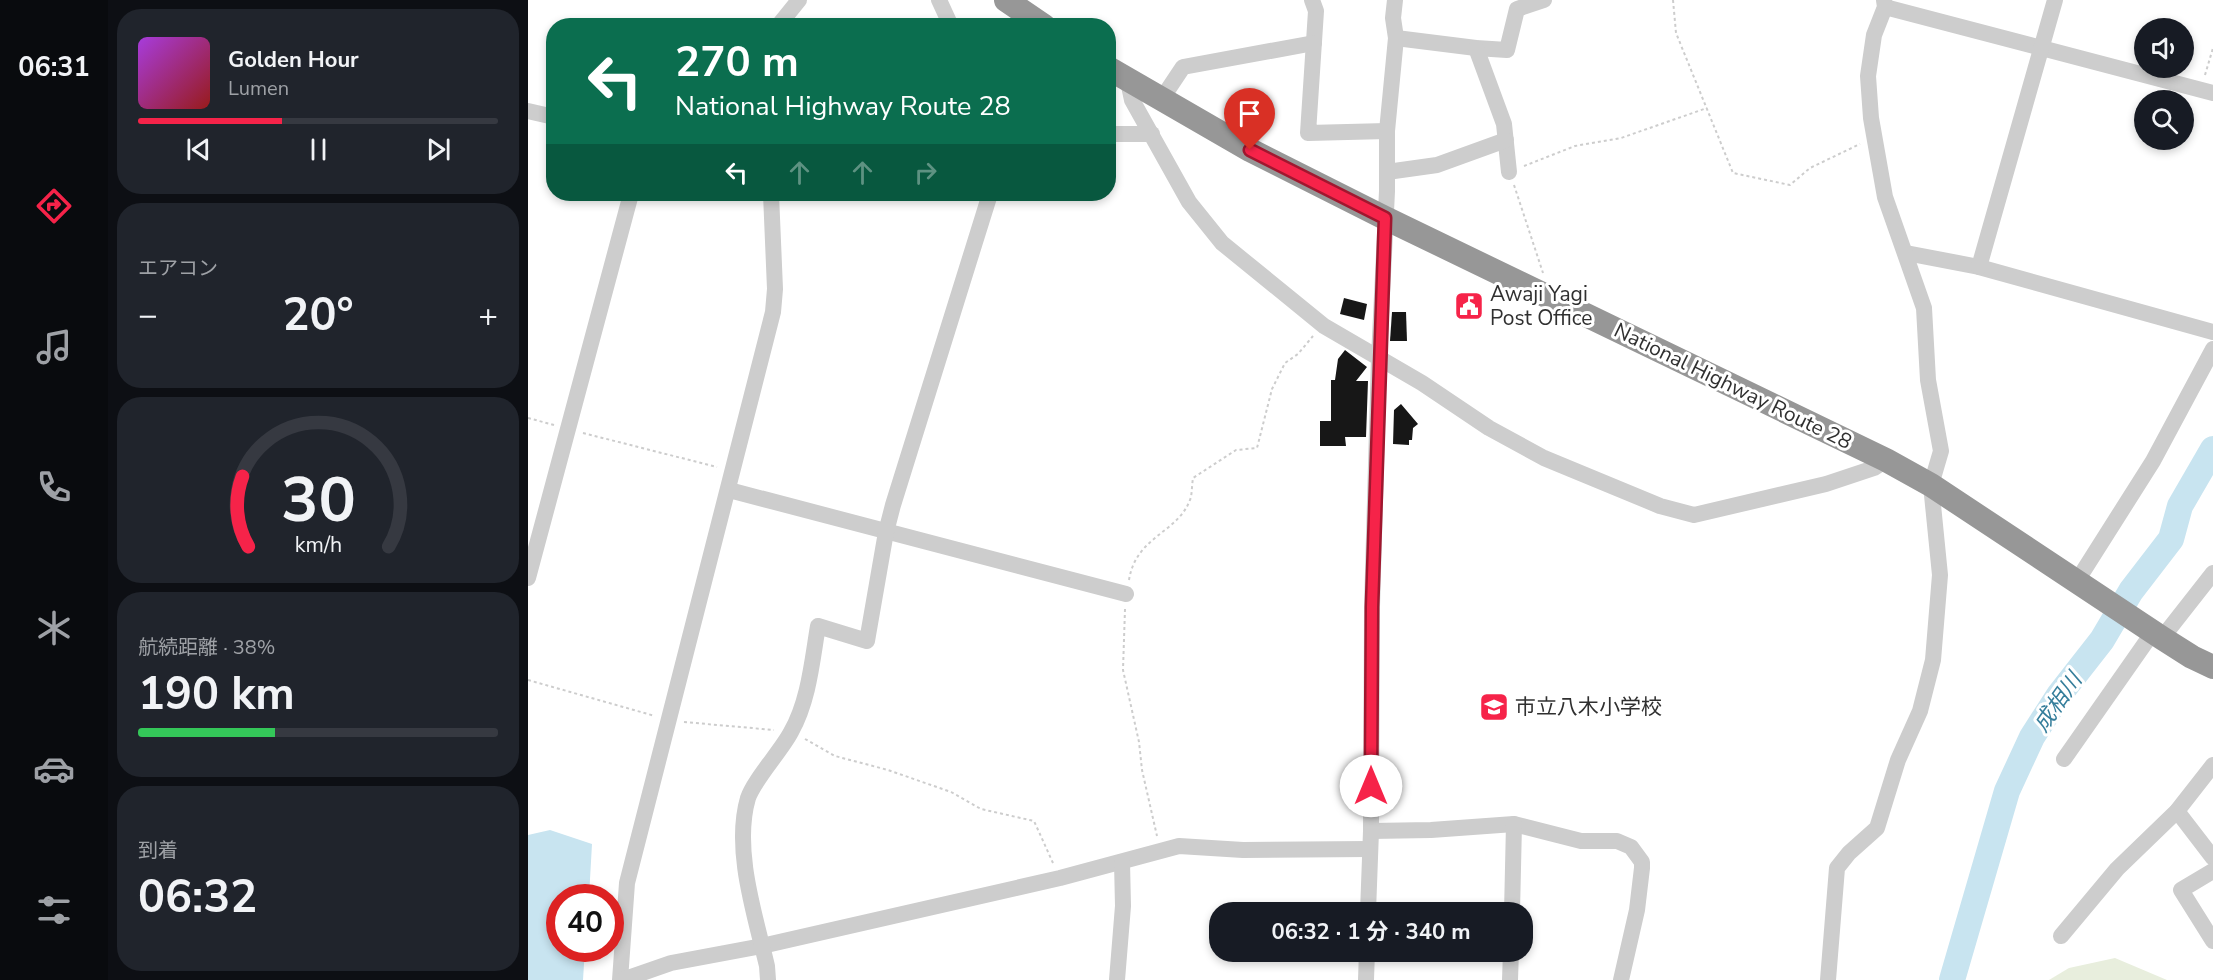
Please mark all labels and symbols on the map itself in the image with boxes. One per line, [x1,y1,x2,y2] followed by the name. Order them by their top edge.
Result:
[1224,88,1275,150] pin
[1490,280,1592,332] place label: Awaji Yagi Post Office
[1453,290,1485,322] public building icon: Awaji Yagi Post Office
[1609,316,1857,456] street label: National Highway Route 28
[2027,665,2090,738] water label: 成相川
[1478,691,1510,723] school or university icon: 市立八木小学校
[1515,693,1662,721] place label: 市立八木小学校
[1339,754,1403,818] position arrow
[546,884,624,962] speed limit sign: 40

